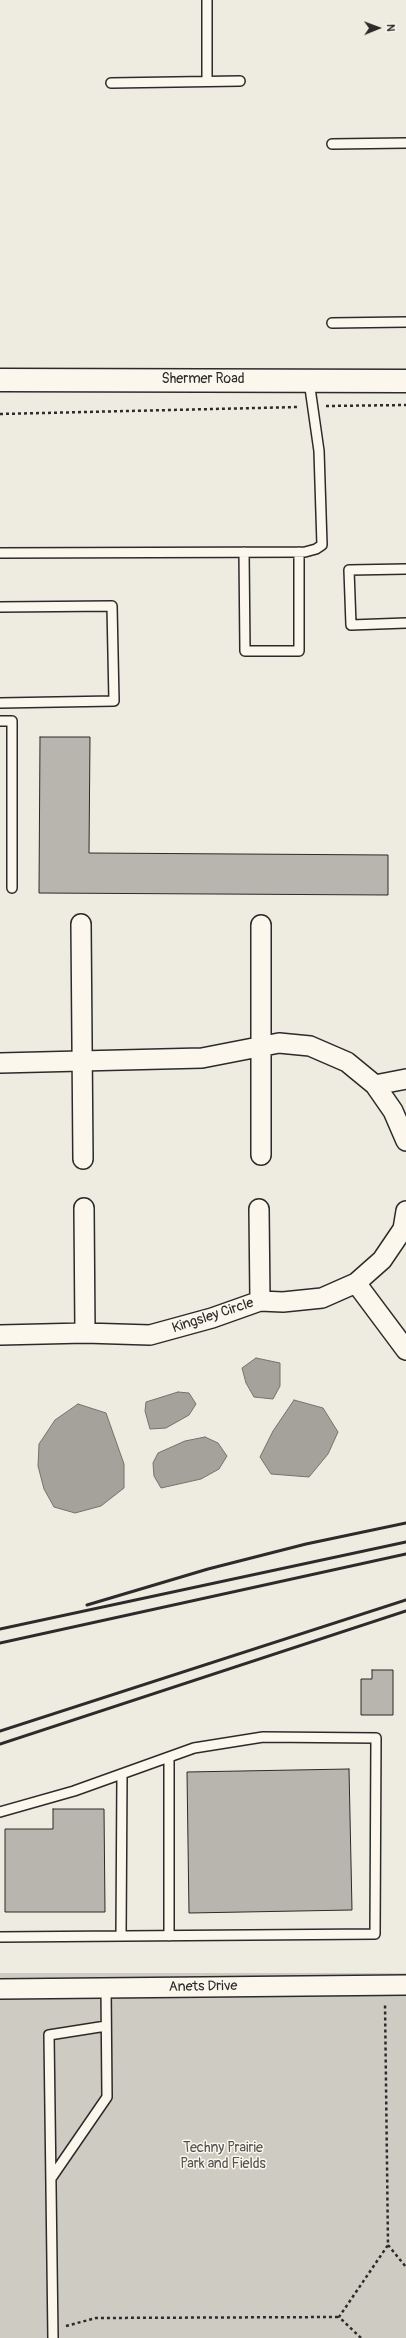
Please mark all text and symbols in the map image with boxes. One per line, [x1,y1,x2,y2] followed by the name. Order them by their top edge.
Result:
[358,8,398,48] north arrow
[384,24,397,32] text: N
[162,371,244,387] street label: Shermer Road
[170,1295,256,1337] street label: Kingsley Circle
[168,1978,238,1996] street label: Anets Drive
[180,2140,266,2172] park label: Techny Prairie Park and Fields

